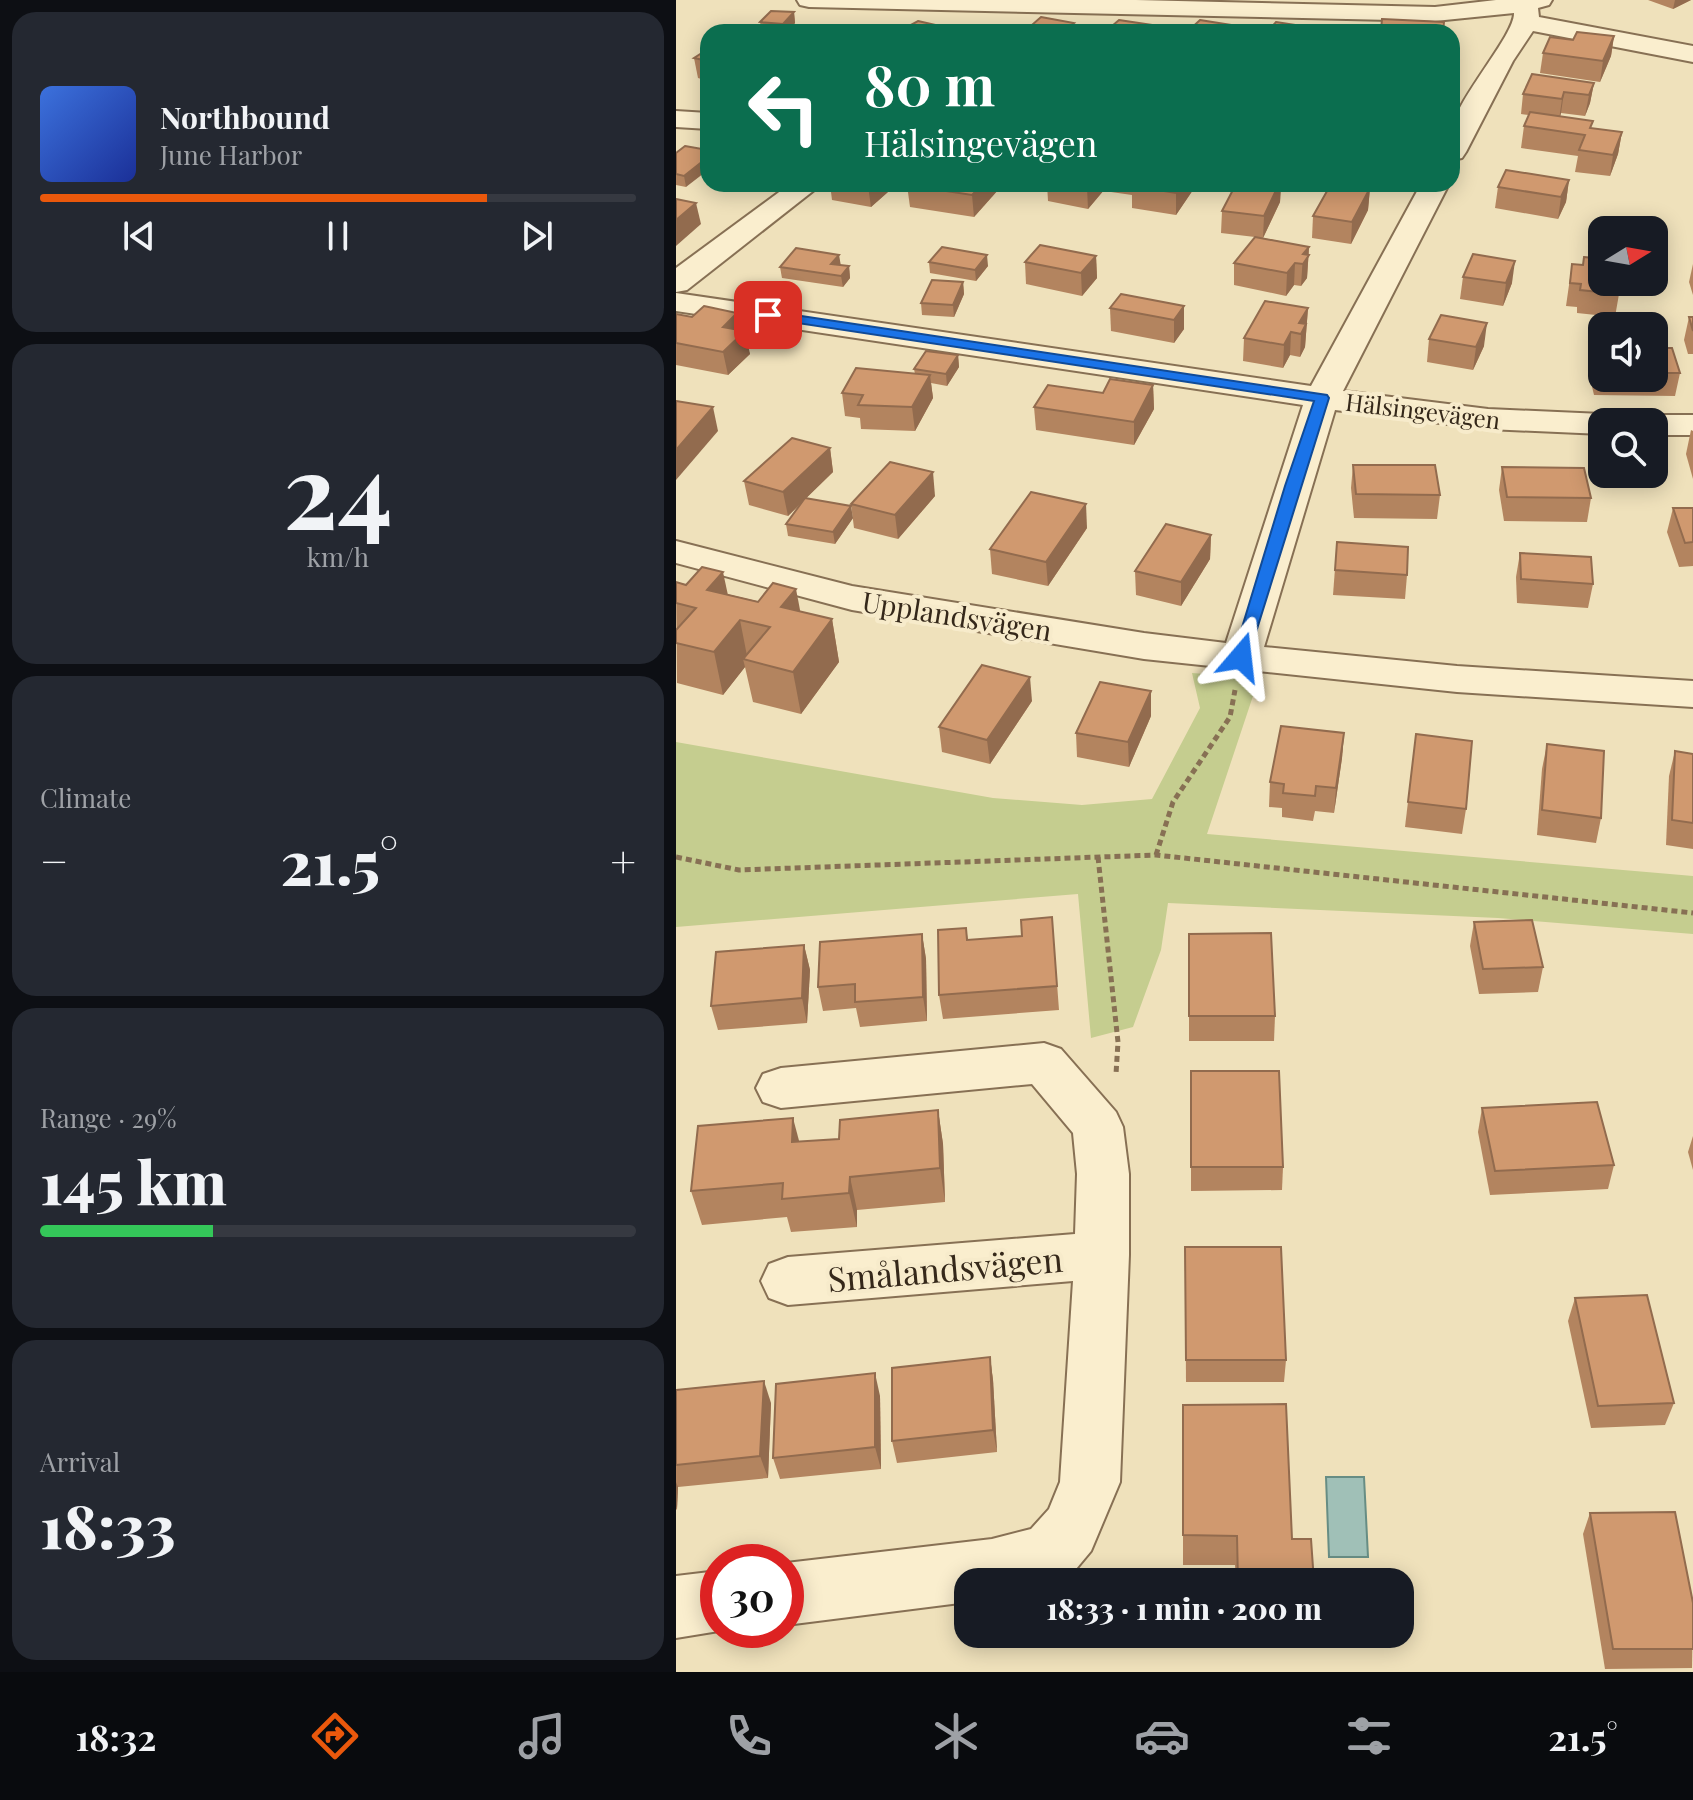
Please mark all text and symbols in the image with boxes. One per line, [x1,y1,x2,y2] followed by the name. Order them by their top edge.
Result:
[864,46,995,121] text: 80 m
[732,56,836,160] icon: left
[160,97,330,137] text: Northbound
[864,118,1097,166] text: Hälsingevägen
[160,137,302,172] text: June Harbor
[117,214,161,258] icon: previous
[316,214,360,258] icon: pause
[515,214,559,258] icon: next
[1588,216,1668,296] north arrow
[1588,216,1668,488] map controls
[734,281,802,349] pin
[746,293,790,337] icon: arrive
[1588,312,1668,392] button: sound
[1344,385,1502,435] street label: Hälsingevägen
[1588,408,1668,488] button: search
[283,417,393,556] text: 24
[307,539,369,574] text: km/h
[860,582,1055,648] street label: Upplandsvägen
[1199,615,1283,699] position arrow
[40,780,131,815] text: Climate
[281,820,398,900] text: 21.5°
[40,830,68,889] text: −
[610,830,636,889] text: +
[40,1100,176,1135] text: Range · 29%
[40,1140,227,1220] text: 145 km
[826,1235,1064,1301] street label: Smålandsvägen
[40,1444,120,1479] text: Arrival
[40,1484,176,1564] text: 18:33
[700,1544,804,1648] speed limit sign: 30
[1046,1588,1322,1628] text: 18:33 · 1 min · 200 m
[307,1708,363,1764] icon: directions
[514,1708,570,1764] icon: music
[721,1708,777,1764] icon: phone
[928,1708,984,1764] icon: climate
[1134,1708,1190,1764] icon: car
[1341,1708,1397,1764] icon: filters
[75,1712,156,1760] text: 18:32
[1548,1712,1618,1760] text: 21.5°

